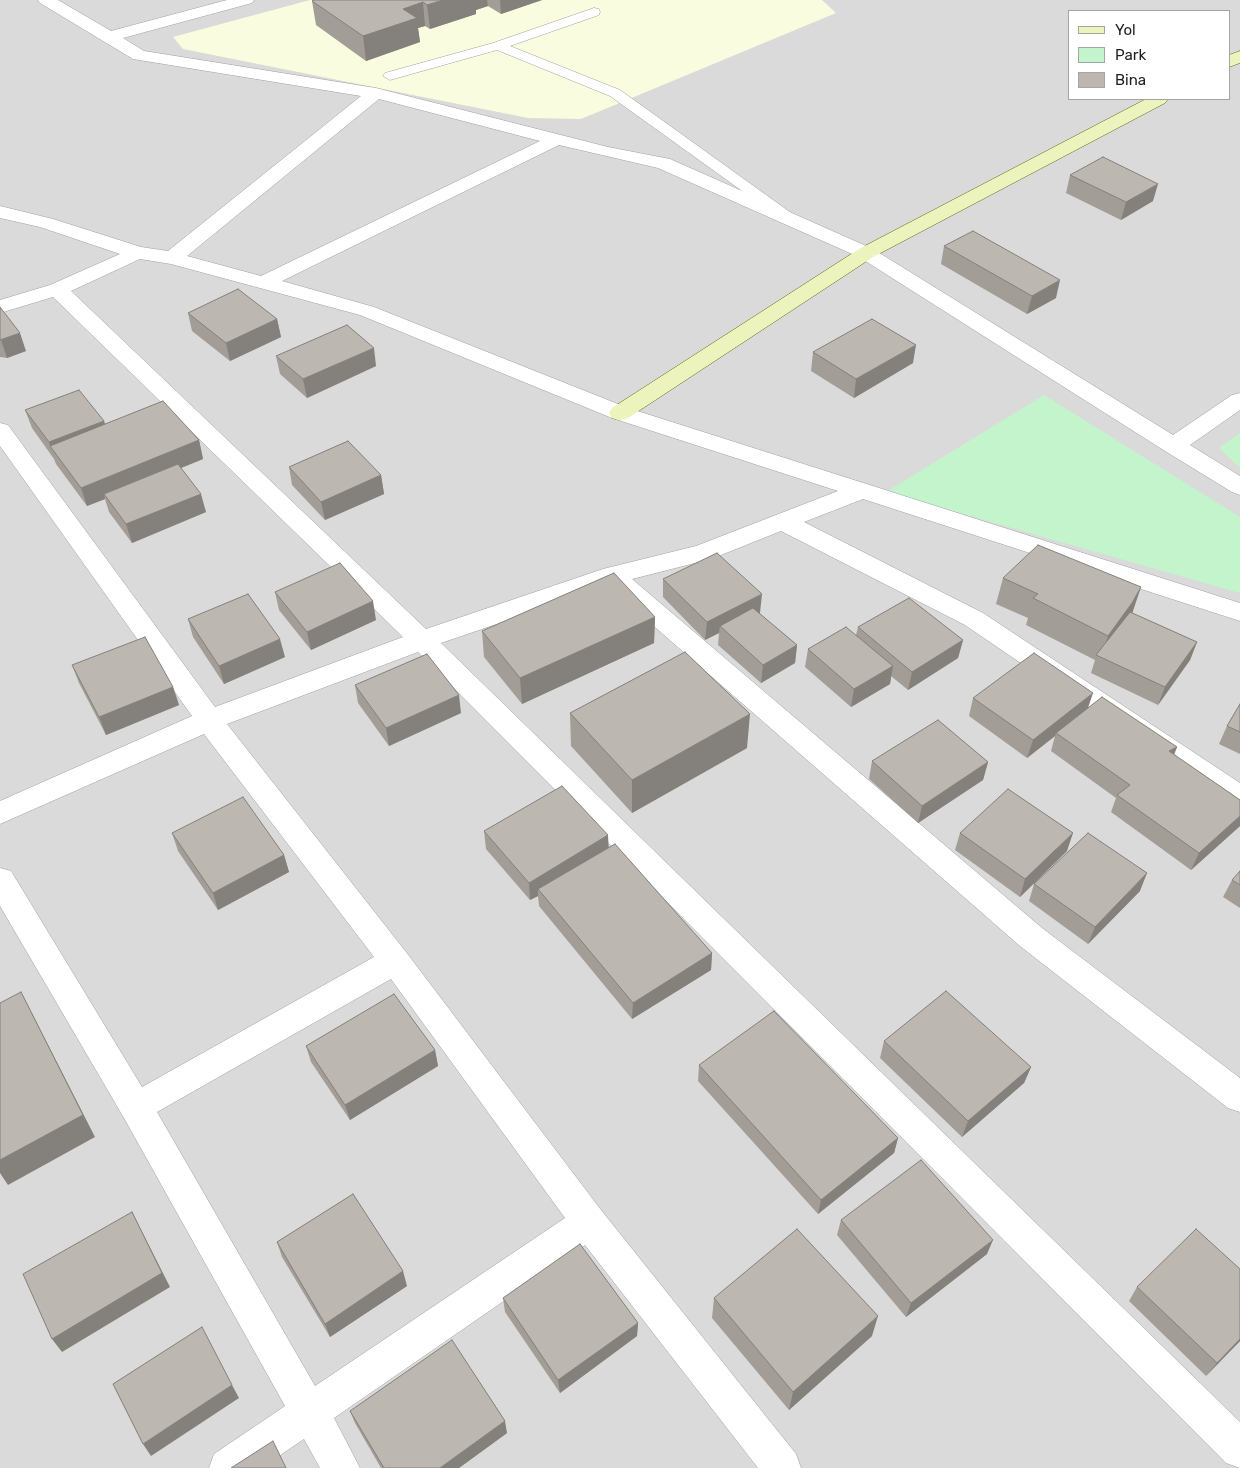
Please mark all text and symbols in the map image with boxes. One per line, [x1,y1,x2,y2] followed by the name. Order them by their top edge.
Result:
[1068,10,1230,100] legend
[1115,21,1136,39] text: Yol
[1115,46,1146,64] text: Park
[1115,71,1146,89] text: Bina

